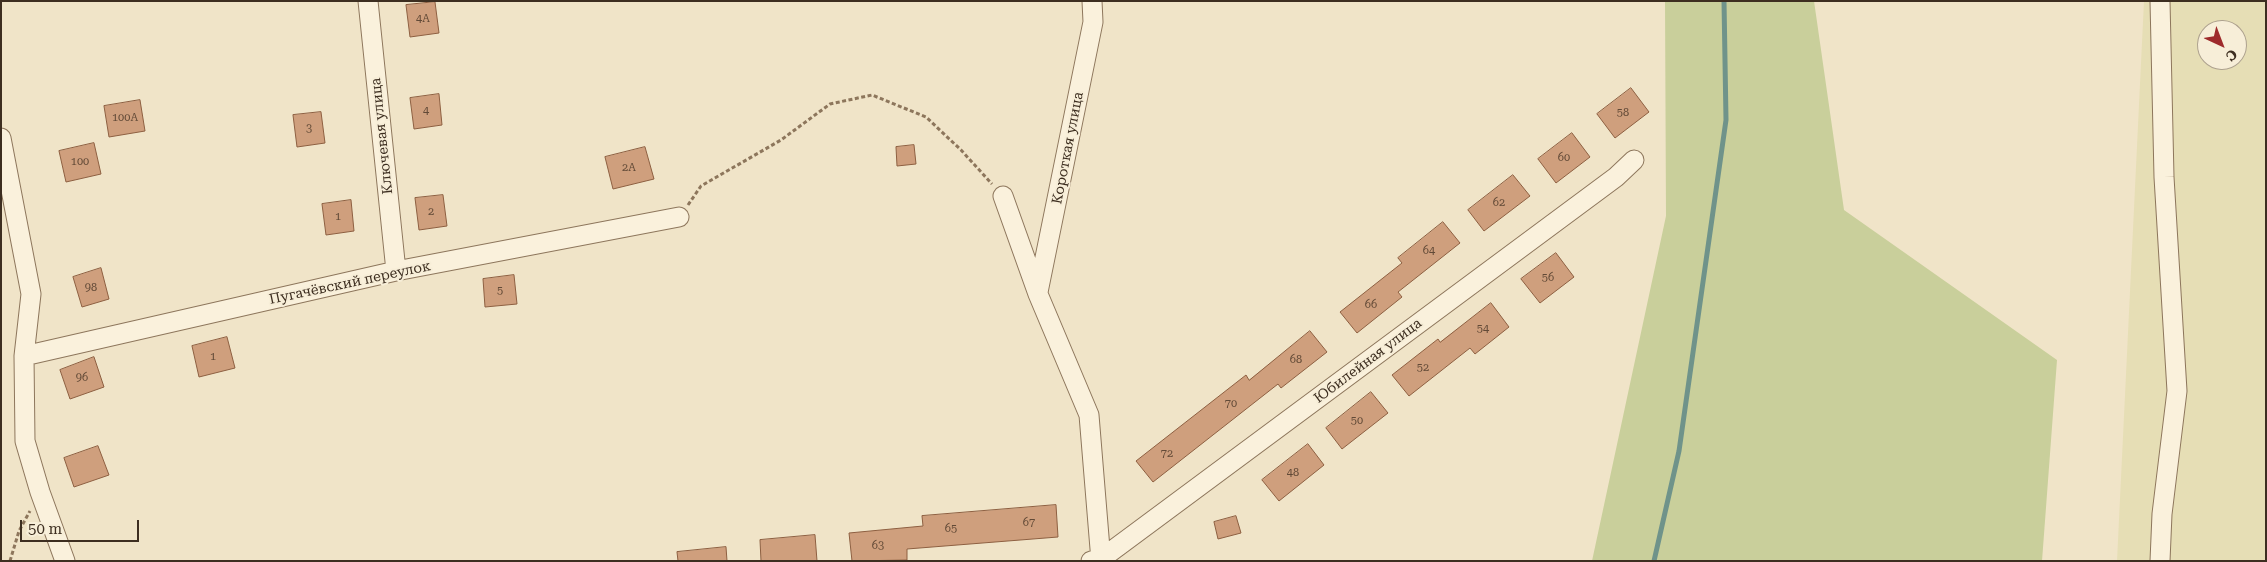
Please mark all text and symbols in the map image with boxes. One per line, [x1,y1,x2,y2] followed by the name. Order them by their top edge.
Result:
[416,12,430,26] house number: 4А
[2197,20,2247,70] north arrow
[2223,46,2241,64] text: С
[368,77,396,195] street label: Ключевая улица
[1049,90,1087,206] street label: Короткая улица
[423,104,429,118] house number: 4
[1617,106,1629,120] house number: 58
[112,111,138,125] house number: 100А
[306,122,312,136] house number: 3
[1558,151,1570,165] house number: 60
[71,155,89,169] house number: 100
[622,161,636,175] house number: 2А
[1493,196,1505,210] house number: 62
[428,205,434,219] house number: 2
[335,210,341,224] house number: 1
[1423,244,1435,258] house number: 64
[268,258,432,308] street label: Пугачёвский переулок
[1542,271,1554,285] house number: 56
[85,281,97,295] house number: 98
[497,284,503,298] house number: 5
[1365,298,1377,312] house number: 66
[1311,315,1425,407] street label: Юбилейная улица
[1477,322,1489,336] house number: 54
[210,350,216,364] house number: 1
[1290,353,1302,367] house number: 68
[1417,361,1429,375] house number: 52
[76,371,88,385] house number: 96
[1225,397,1237,411] house number: 70
[1351,414,1363,428] house number: 50
[1161,447,1173,461] house number: 72
[1287,466,1299,480] house number: 48
[22,510,141,542] scale bar
[1023,516,1035,530] house number: 67
[28,520,62,538] text: 50 m
[945,522,957,536] house number: 65
[872,539,884,553] house number: 63

